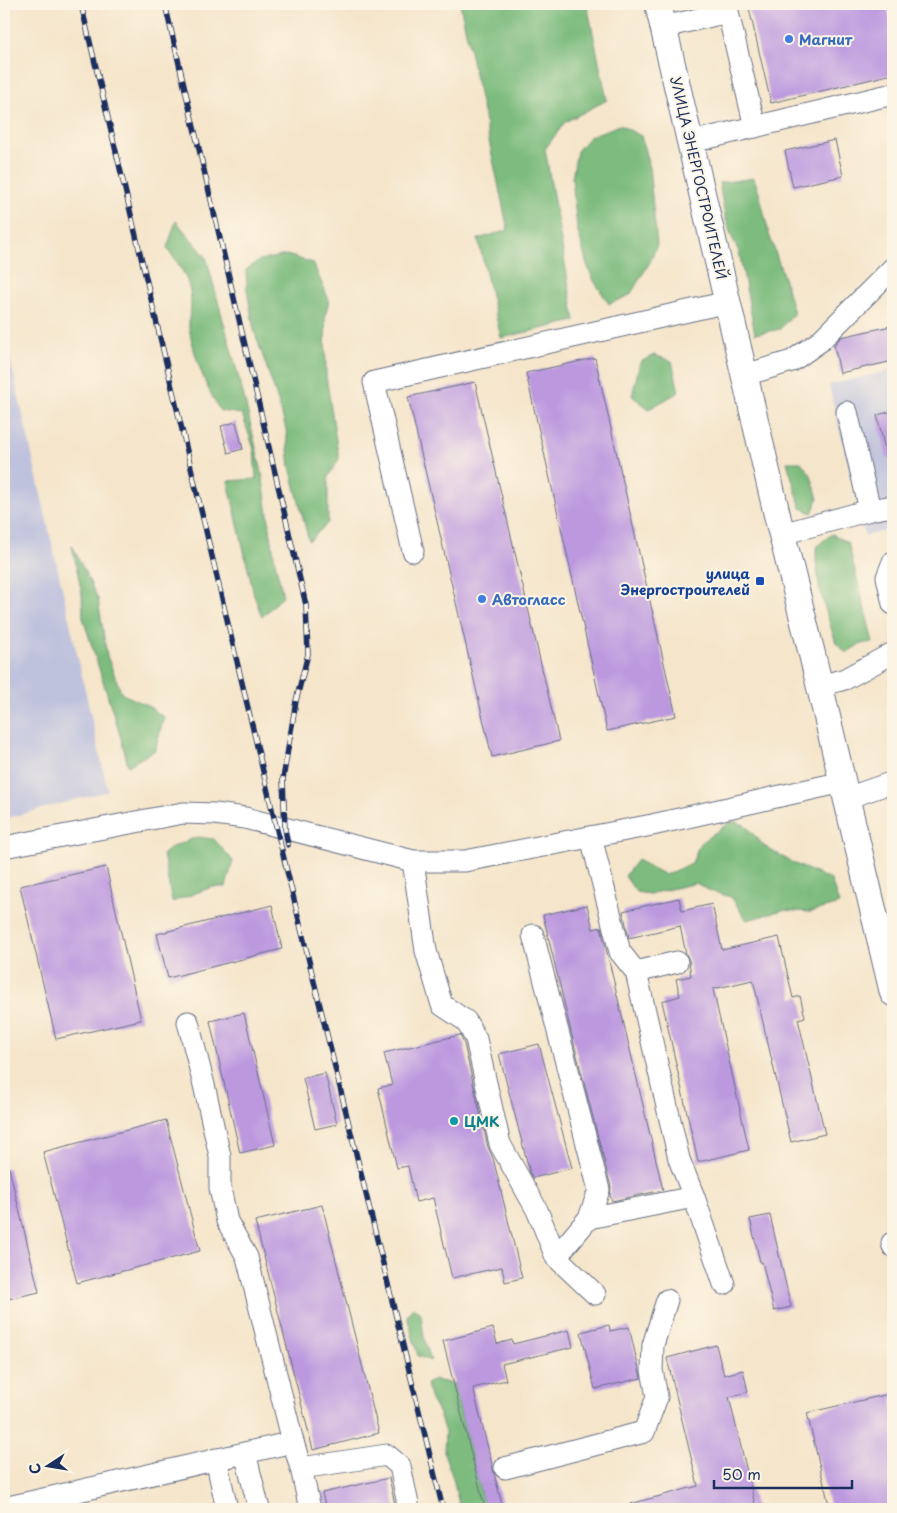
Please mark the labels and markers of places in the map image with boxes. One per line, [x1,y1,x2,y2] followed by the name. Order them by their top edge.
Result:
[799,29,853,50] place label: Магнит
[783,33,795,45] marker: Магнит
[621,563,750,600] place label: улица Энергостроителей
[754,575,766,587] marker: улица Энергостроителей
[492,589,566,610] place label: Автогласс
[476,593,488,605] marker: Автогласс
[464,1111,500,1132] place label: ЦМК
[448,1115,460,1127] marker: ЦМК

